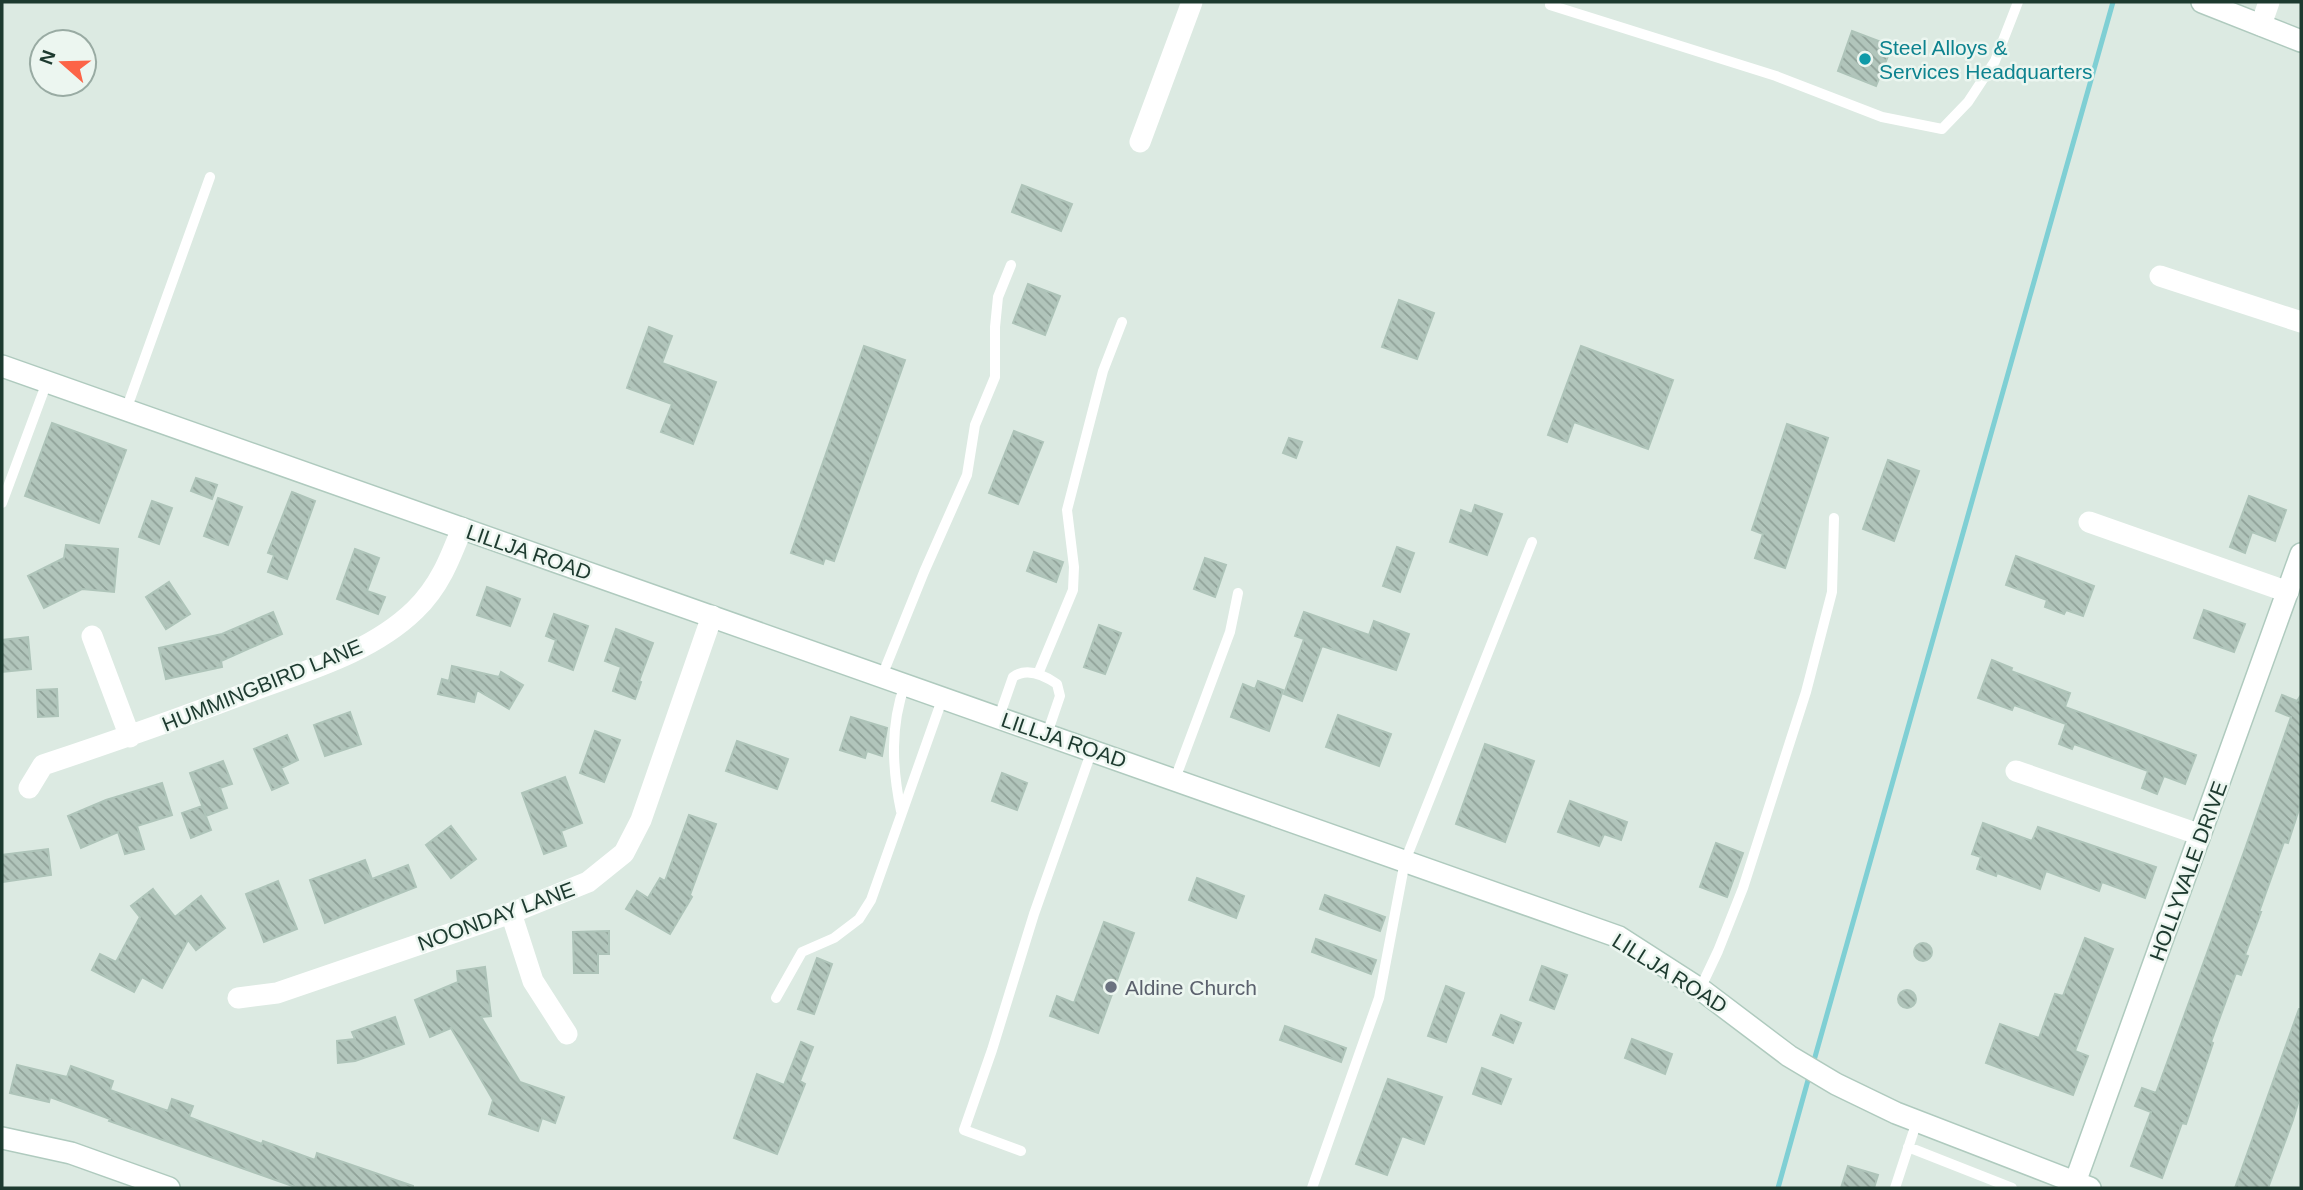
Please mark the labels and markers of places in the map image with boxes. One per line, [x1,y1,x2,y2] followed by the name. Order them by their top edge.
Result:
[1879,36,2093,83] place label: Steel Alloys & Services Headquarters
[1857,51,1873,67] marker: Steel Alloys & Services Headquarters
[1125,976,1257,999] place label: Aldine Church
[1103,979,1119,995] marker: Aldine Church

